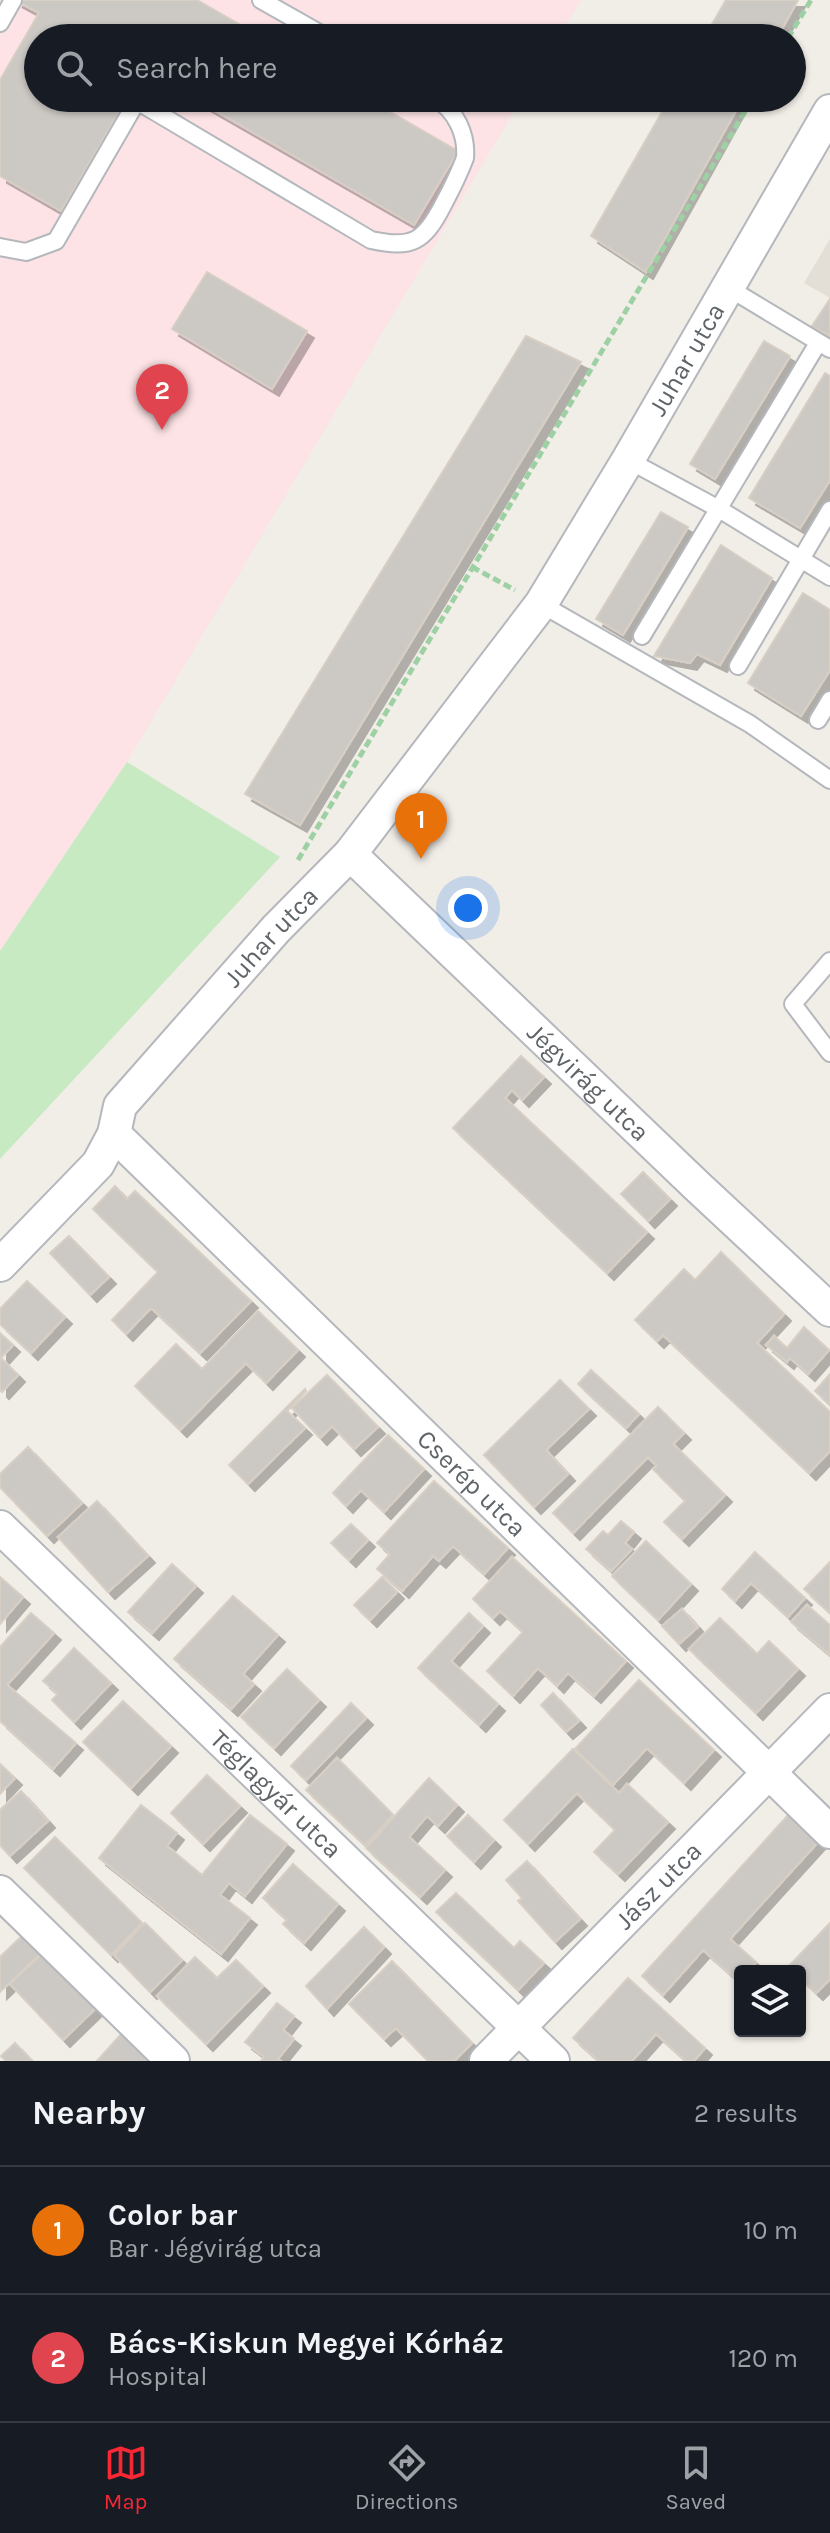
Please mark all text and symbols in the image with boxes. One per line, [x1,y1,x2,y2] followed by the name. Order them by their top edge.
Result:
[24,24,806,112] search box
[52,46,96,90] icon: search
[116,50,277,86] text: Search here
[642,298,732,421] street label: Juhar utca
[136,364,188,430] pin: 2
[395,793,447,859] pin: 1
[217,881,325,994] street label: Juhar utca
[448,888,488,928] your location
[521,1017,656,1148] street label: Jégvirág utca
[411,1423,533,1543] street label: Cserép utca
[204,1724,348,1865] street label: Téglagyár utca
[609,1835,708,1936] street label: Jász utca
[734,1965,806,2037] map controls
[734,1965,806,2037] button: layers
[32,2093,146,2133] text: Nearby
[694,2098,798,2129] text: 2 results
[108,2197,237,2233] text: Color bar
[53,2215,63,2246] text: 1
[743,2215,798,2246] text: 10 m
[108,2233,322,2264] text: Bar · Jégvirág utca
[108,2325,504,2361] text: Bács-Kiskun Megyei Kórház
[50,2343,66,2374] text: 2
[728,2343,798,2374] text: 120 m
[108,2361,208,2392] text: Hospital
[104,2441,148,2515] tab: Map
[355,2441,458,2515] tab: Directions
[666,2441,726,2515] tab: Saved

